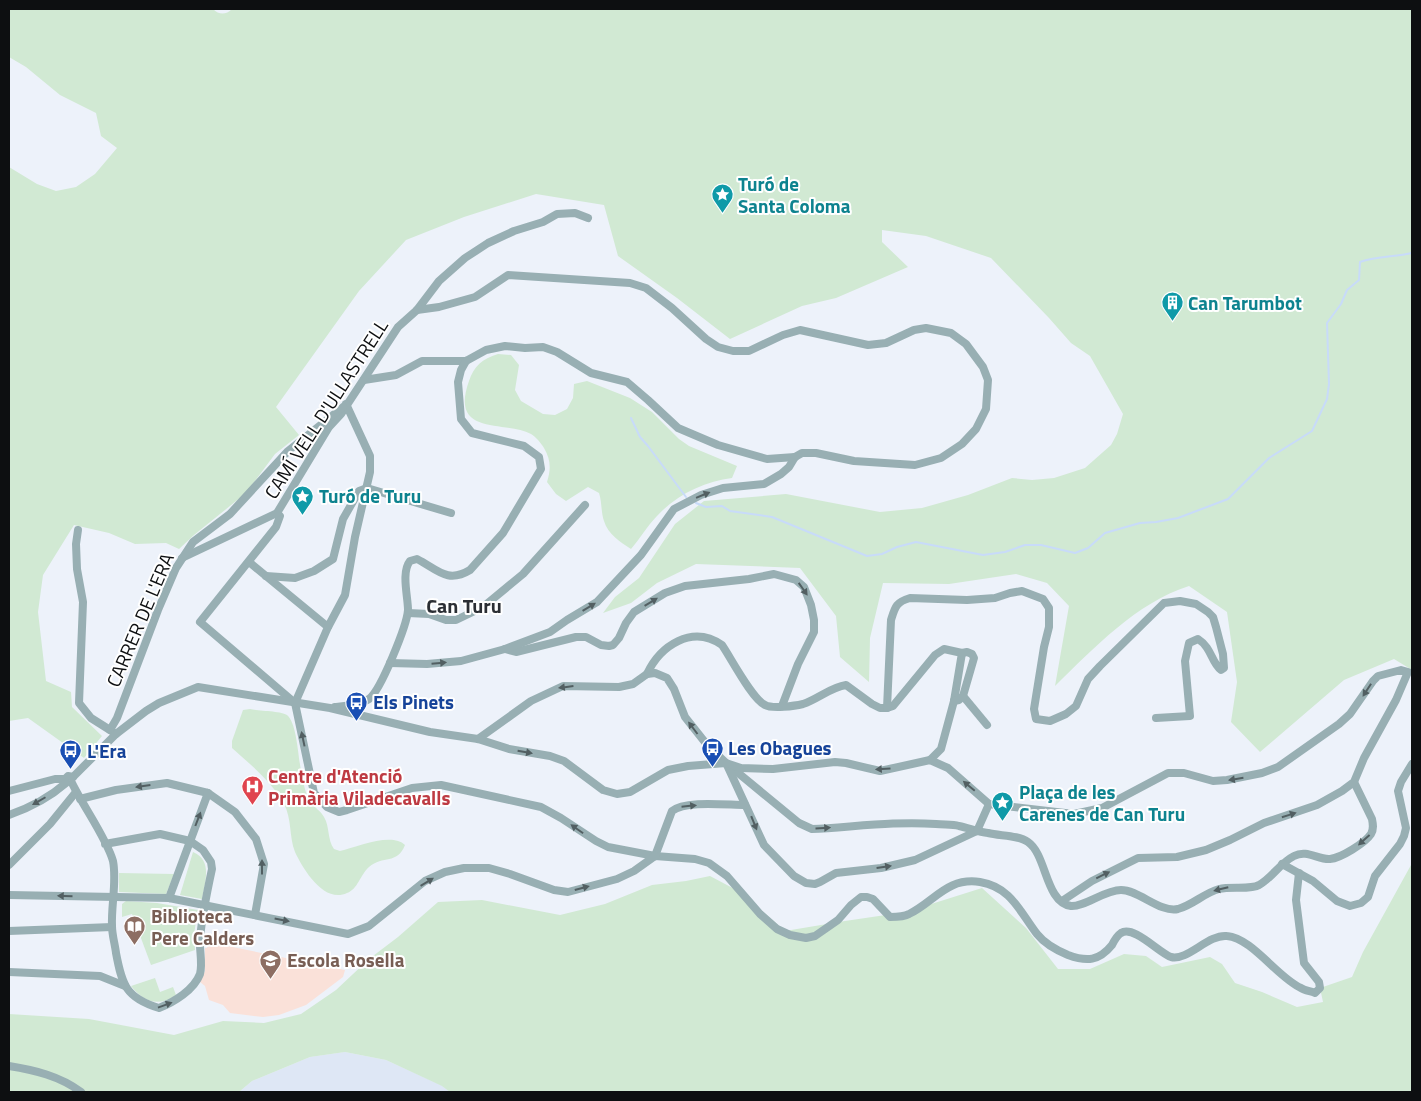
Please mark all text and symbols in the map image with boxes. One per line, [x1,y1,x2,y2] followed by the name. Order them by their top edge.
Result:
[738,169,851,220] place label: Turó de Santa Coloma
[710,183,734,214] place icon: Turó de Santa Coloma
[1188,288,1302,317] place label: Can Tarumbot
[1160,291,1184,322] building icon: Can Tarumbot
[257,313,395,504] street label: CAMÍ VELL D'ULLASTRELL
[319,481,421,510] place label: Turó de Turu
[291,484,315,515] place icon: Turó de Turu
[696,491,710,499] one-way arrow
[98,548,181,691] street label: CARRER DE L'ERA
[798,582,808,596] one-way arrow
[426,590,502,621] district label: Can Turu
[644,597,657,606] one-way arrow
[583,602,596,611] one-way arrow
[431,659,447,667] one-way arrow
[1362,683,1372,697] one-way arrow
[558,684,574,692] one-way arrow
[373,687,454,716] place label: Els Pinets
[345,690,369,721] bus stop icon: Els Pinets
[688,721,698,735] one-way arrow
[299,732,307,747] one-way arrow
[728,733,832,762] place label: Les Obagues
[87,736,127,765] place label: L'Era
[700,736,724,767] bus stop icon: Les Obagues
[59,739,83,770] bus stop icon: L'Era
[517,748,533,756] one-way arrow
[268,761,450,812] place label: Centre d'Atenció Primària Viladecavalls
[874,766,890,774] one-way arrow
[240,775,264,806] hospital icon: Centre d'Atenció Primària Viladecavalls
[1228,775,1244,783] one-way arrow
[1019,777,1185,828] place label: Plaça de les Carenes de Can Turu
[964,780,976,792] one-way arrow
[135,782,151,790] one-way arrow
[991,791,1015,822] place icon: Plaça de les Carenes de Can Turu
[32,797,45,806] one-way arrow
[681,802,697,810] one-way arrow
[1281,810,1296,818] one-way arrow
[194,811,202,826] one-way arrow
[750,816,758,831] one-way arrow
[570,824,584,834] one-way arrow
[815,824,831,832] one-way arrow
[1359,834,1371,846] one-way arrow
[258,858,266,874] one-way arrow
[876,863,892,871] one-way arrow
[1096,871,1110,879] one-way arrow
[420,877,433,886] one-way arrow
[575,884,590,892] one-way arrow
[1213,885,1228,893] one-way arrow
[57,892,73,900] one-way arrow
[151,901,254,952] place label: Biblioteca Pere Calders
[123,915,147,946] library icon: Biblioteca Pere Calders
[275,917,291,925] one-way arrow
[287,945,405,974] place label: Escola Rosella
[259,948,283,979] school or university icon: Escola Rosella
[158,1000,173,1008] one-way arrow

